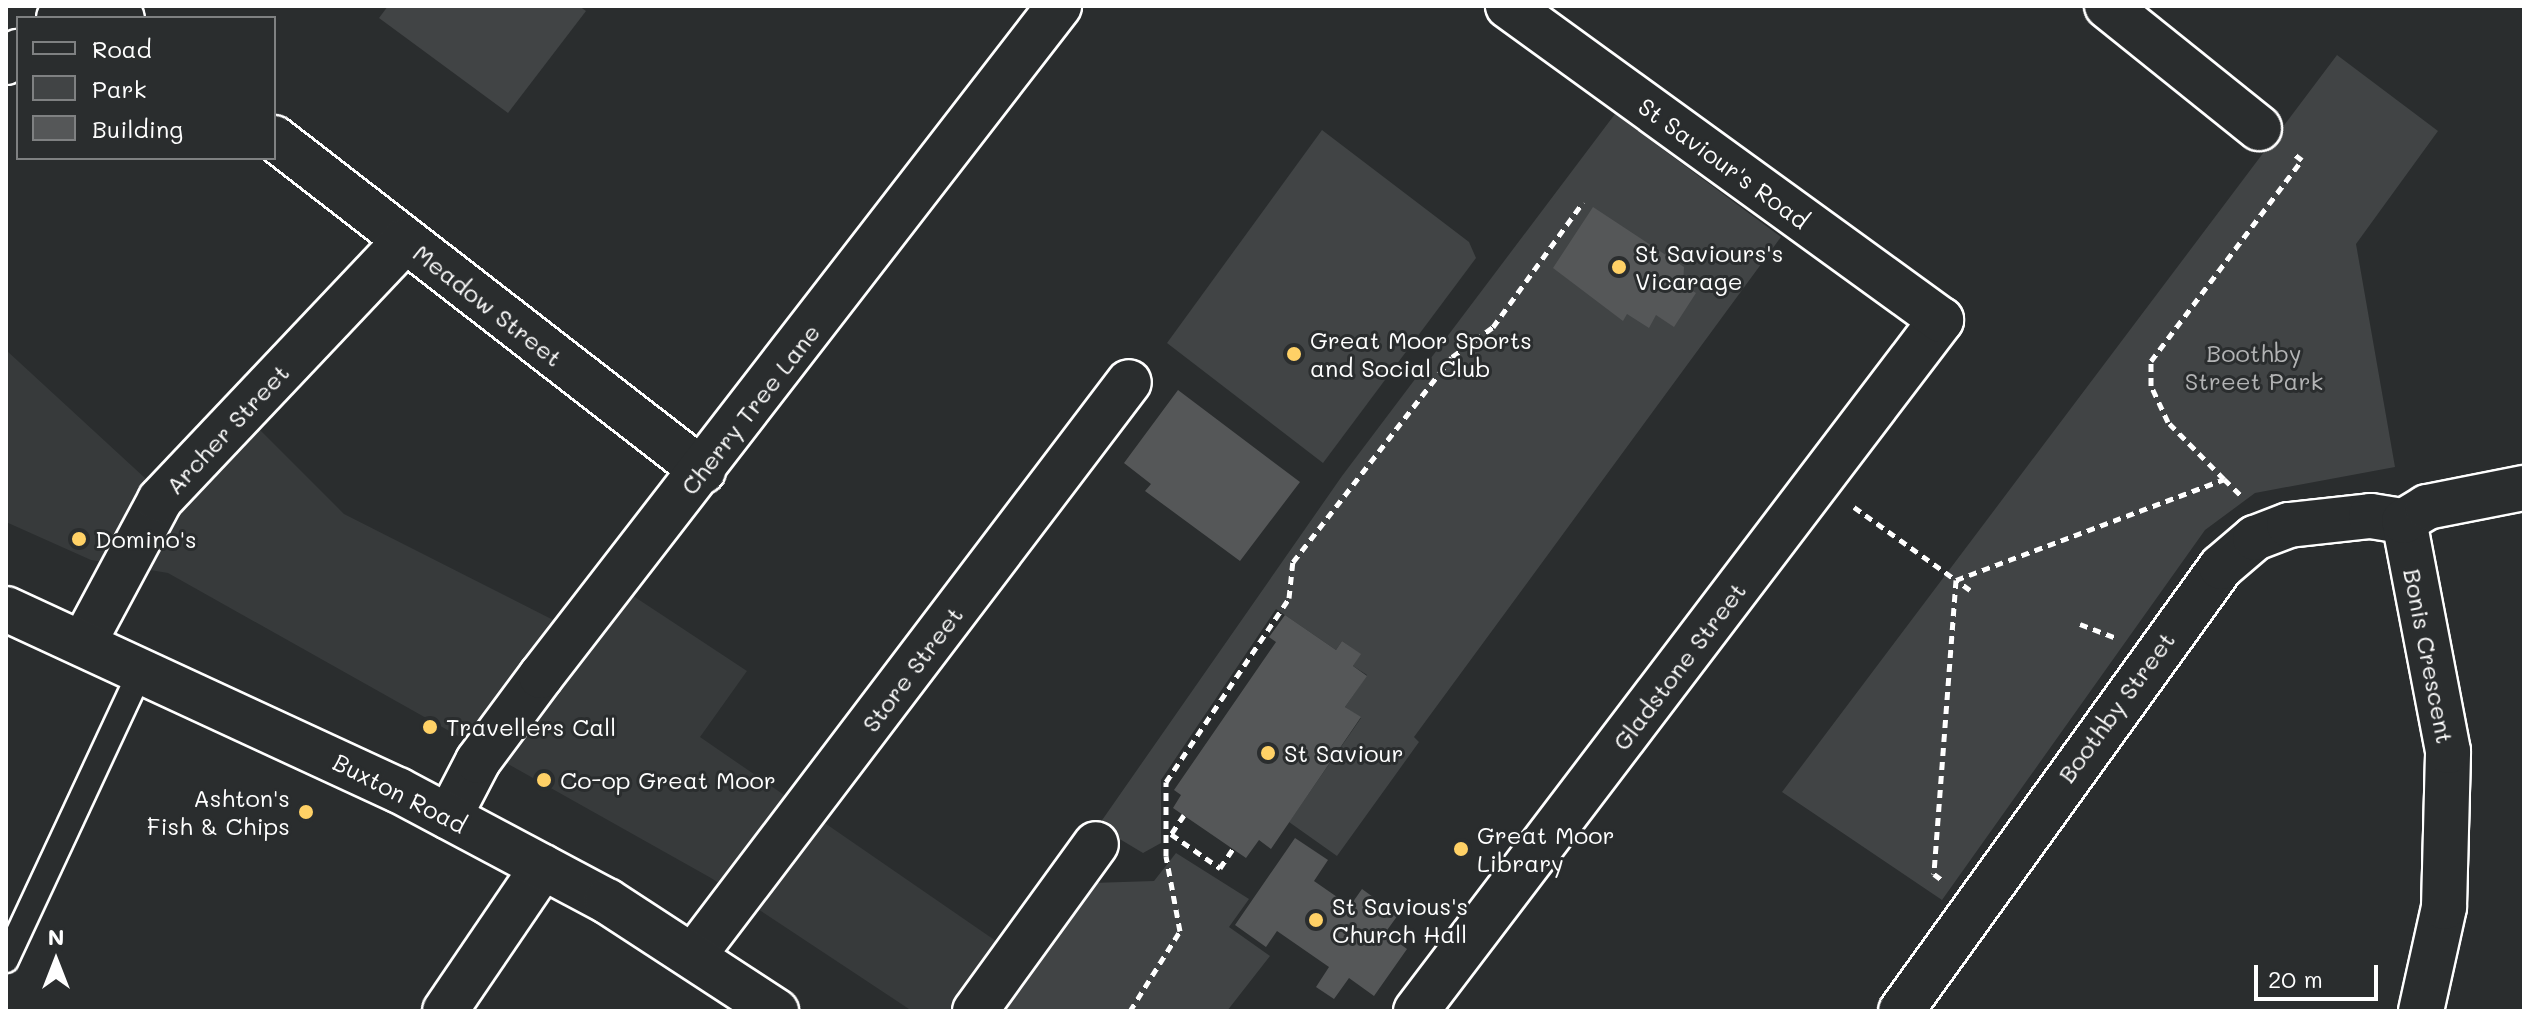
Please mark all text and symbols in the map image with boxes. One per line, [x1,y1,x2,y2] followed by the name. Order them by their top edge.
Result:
[16,16,276,160] legend
[92,33,152,64] text: Road
[92,73,146,104] text: Park
[1633,91,1815,235] street label: St Saviour's Road
[92,113,183,144] text: Building
[408,238,568,372] street label: Meadow Street
[1635,239,1783,295] place label: St Saviours's Vicarage
[1610,258,1628,276] marker: St Saviours's Vicarage
[675,318,825,500] street label: Cherry Tree Lane
[1310,326,1532,382] place label: Great Moor Sports and Social Club
[2185,339,2323,395] park label: Boothby Street Park
[1285,345,1303,363] marker: Great Moor Sports and Social Club
[159,358,295,500] street label: Archer Street
[95,525,197,553] place label: Domino's
[70,530,88,548] marker: Domino's
[2398,566,2460,746] street label: Bonis Crescent
[1607,576,1751,756] street label: Gladstone Street
[856,601,968,737] street label: Store Street
[2052,626,2180,788] street label: Boothby Street
[446,713,616,741] place label: Travellers Call
[421,718,439,736] marker: Travellers Call
[1284,739,1404,767] place label: St Saviour
[1259,744,1277,762] marker: St Saviour
[329,747,471,839] street label: Buxton Road
[560,766,776,794] place label: Co-op Great Moor
[535,771,553,789] marker: Co-op Great Moor
[147,784,290,840] place label: Ashton's Fish & Chips
[297,803,315,821] marker: Ashton's Fish & Chips
[1477,821,1615,877] place label: Great Moor Library
[1452,840,1470,858] marker: Great Moor Library
[1332,892,1468,948] place label: St Savious's Church Hall
[1307,911,1325,929] marker: St Savious's Church Hall
[16,921,96,1001] north arrow
[48,922,64,951] text: N
[2258,949,2382,999] scale bar
[2268,963,2323,994] text: 20 m

